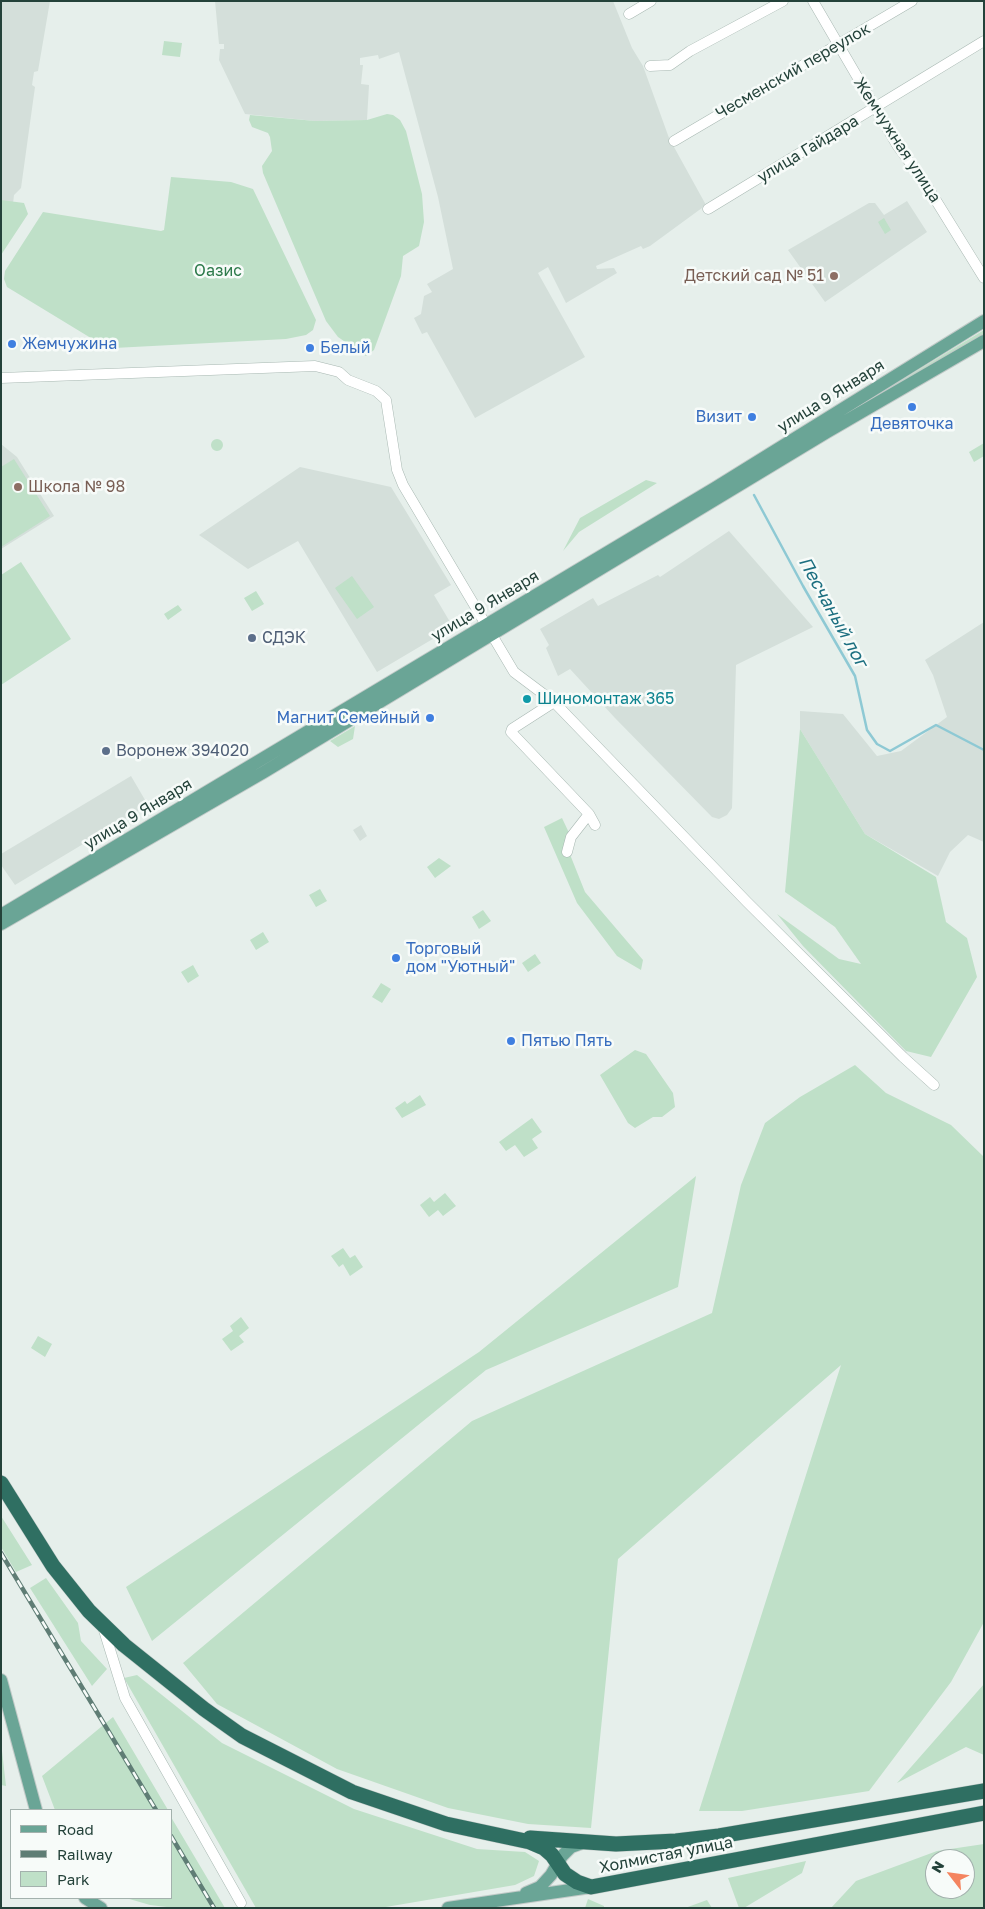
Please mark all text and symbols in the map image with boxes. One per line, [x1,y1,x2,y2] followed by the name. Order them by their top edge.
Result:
[712,19,874,123] street label: Чесменский переулок
[849,74,945,206] street label: Жемчужная улица
[754,111,862,187] street label: улица Гайдара
[194,261,242,281] park label: Оазис
[684,266,824,286] place label: Детский сад № 51
[828,270,840,282] marker: Детский сад № 51
[22,334,117,354] place label: Жемчужина
[6,338,18,350] marker: Жемчужина
[320,338,371,358] place label: Белый
[304,342,316,354] marker: Белый
[774,355,888,437] street label: улица 9 Января
[906,401,918,413] marker: Девяточка
[696,407,742,427] place label: Визит
[746,411,758,423] marker: Визит
[870,414,954,434] place label: Девяточка
[28,477,125,497] place label: Школа № 98
[12,481,24,493] marker: Школа № 98
[794,553,872,671] water label: Песчаный лог
[428,566,542,646] street label: улица 9 Января
[262,628,306,648] place label: СДЭК
[246,632,258,644] marker: СДЭК
[537,689,674,709] place label: Шиномонтаж 365
[521,693,533,705] marker: Шиномонтаж 365
[277,708,420,728] place label: Магнит Семейный
[424,712,436,724] marker: Магнит Семейный
[116,741,249,761] place label: Воронеж 394020
[100,745,112,757] marker: Воронеж 394020
[81,774,195,854] street label: улица 9 Января
[406,939,515,977] place label: Торговый дом "Уютный"
[390,952,402,964] marker: Торговый дом "Уютный"
[521,1031,612,1051] place label: Пятью Пять
[505,1035,517,1047] marker: Пятью Пять
[10,1809,172,1899] legend
[57,1820,94,1838] text: Road
[598,1833,734,1877] street label: Холмистая улица
[57,1845,113,1863] text: Railway
[925,1849,975,1899] north arrow
[927,1858,947,1876] text: N
[57,1870,89,1888] text: Park

